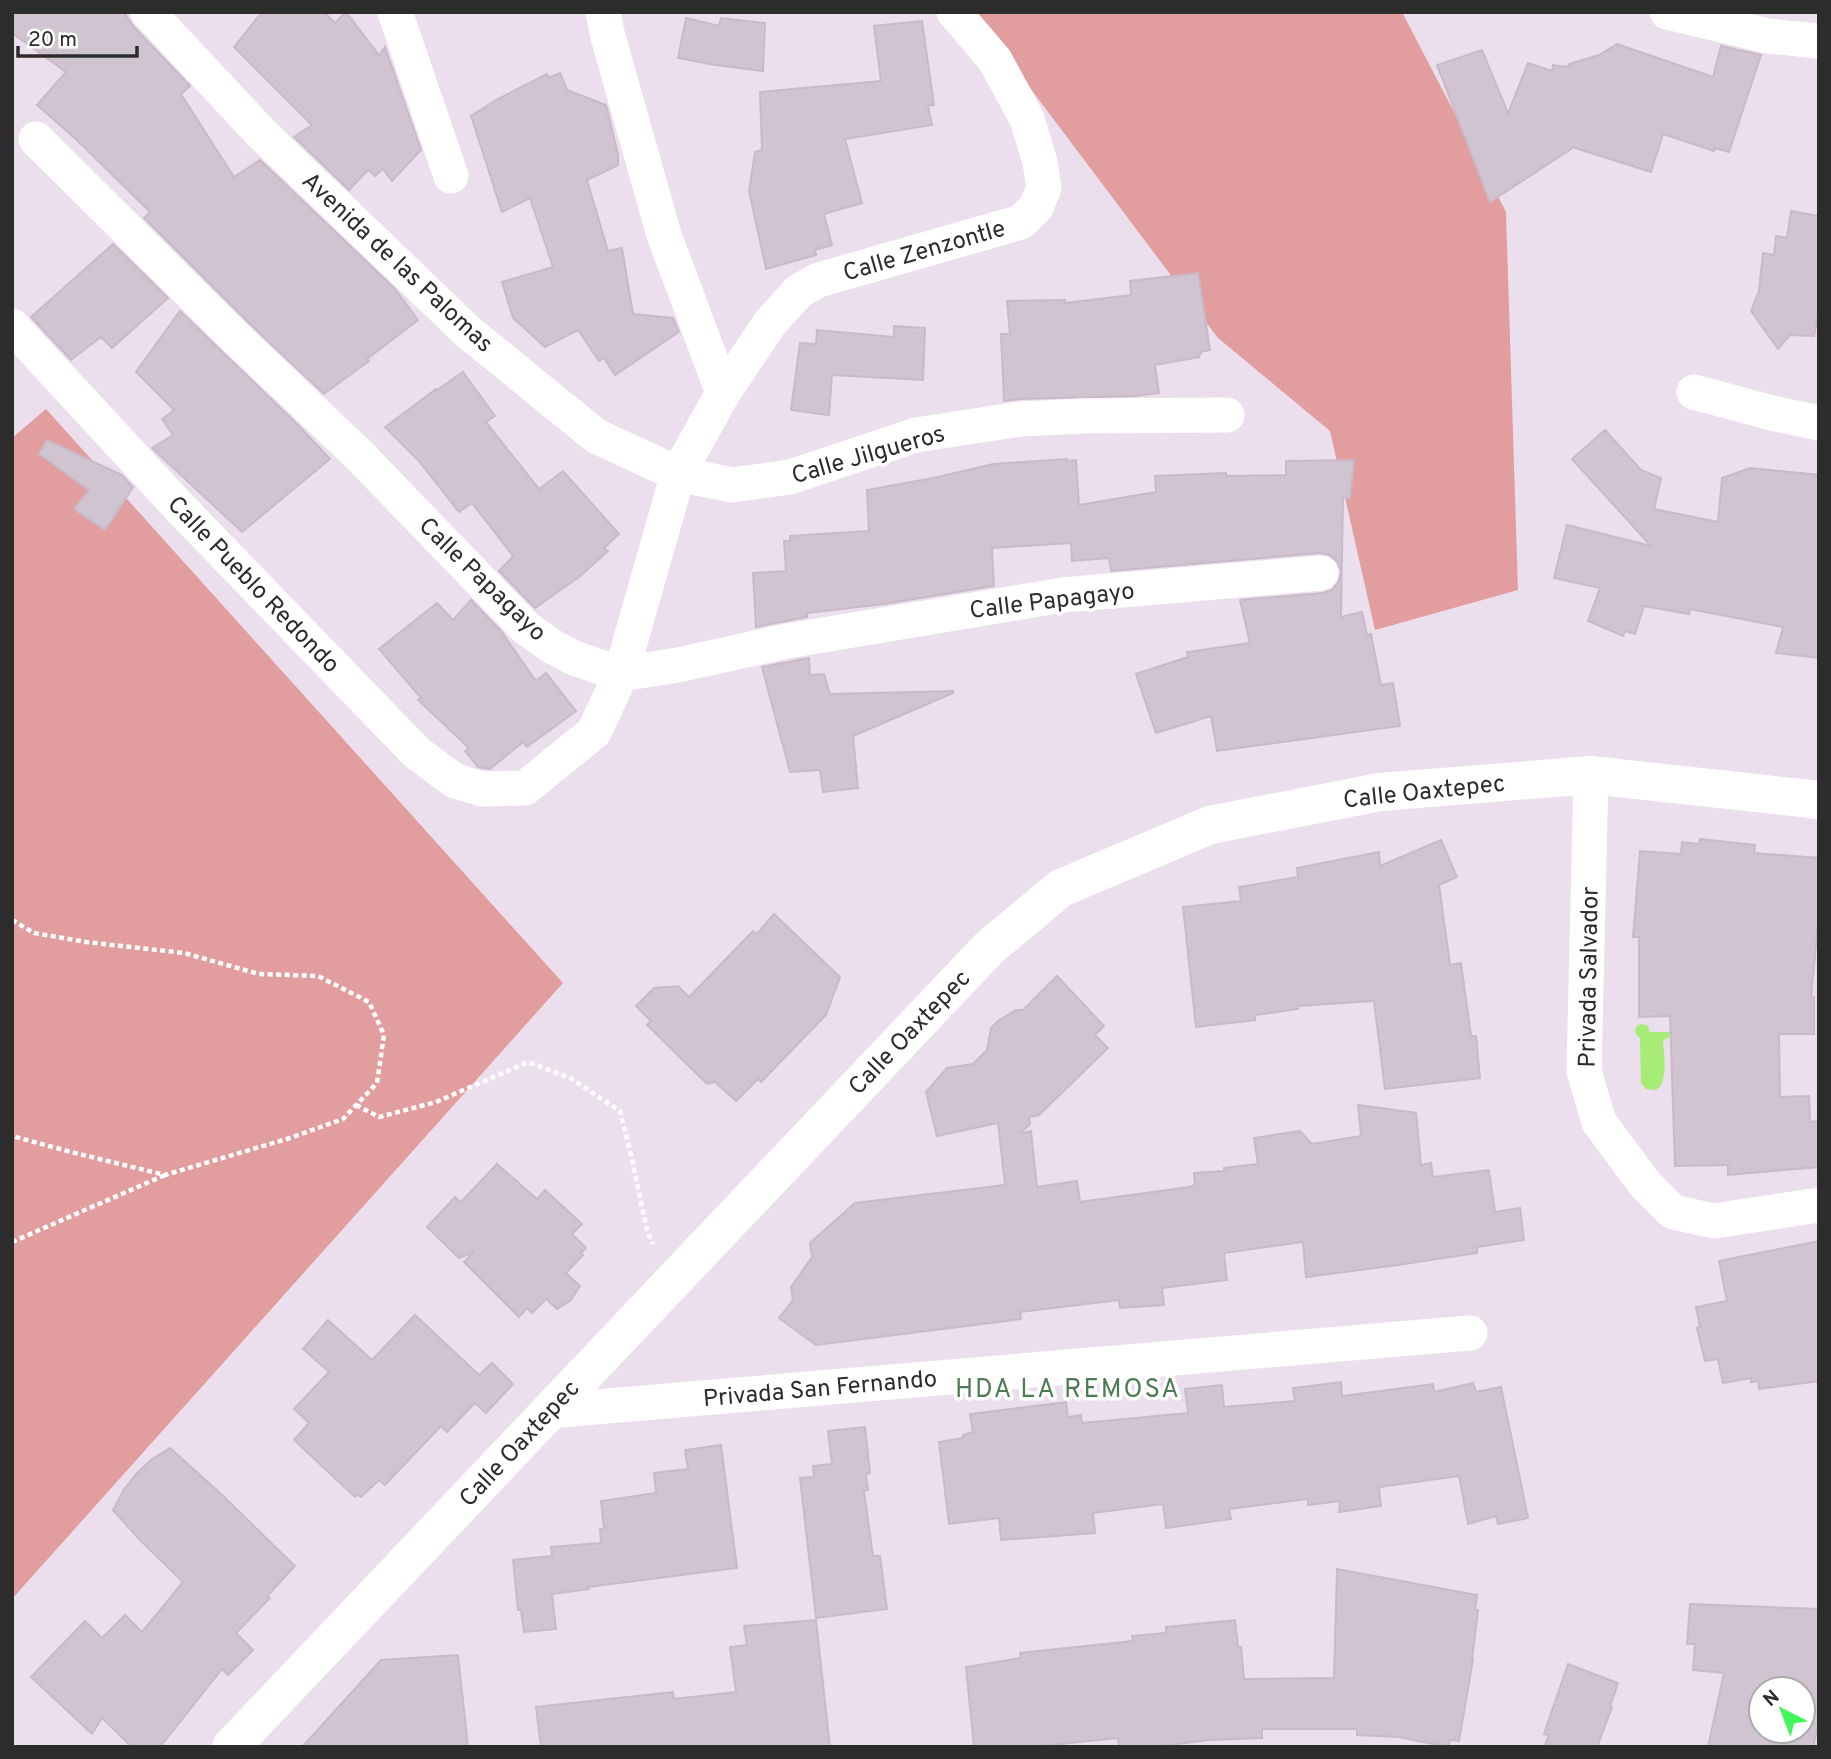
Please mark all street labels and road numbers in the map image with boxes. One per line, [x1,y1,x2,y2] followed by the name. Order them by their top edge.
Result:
[295,167,499,360] street label: Avenida de las Palomas
[840,214,1009,289] street label: Calle Zenzontle
[788,420,949,492] street label: Calle Jilgueros
[160,490,345,680] street label: Calle Pueblo Redondo
[411,512,552,649] street label: Calle Papagayo
[968,577,1136,627] street label: Calle Papagayo
[1342,770,1507,816] street label: Calle Oaxtepec
[1573,886,1607,1068] street label: Privada Salvador
[843,964,978,1102] street label: Calle Oaxtepec
[702,1365,938,1415] street label: Privada San Fernando
[454,1375,587,1514] street label: Calle Oaxtepec

